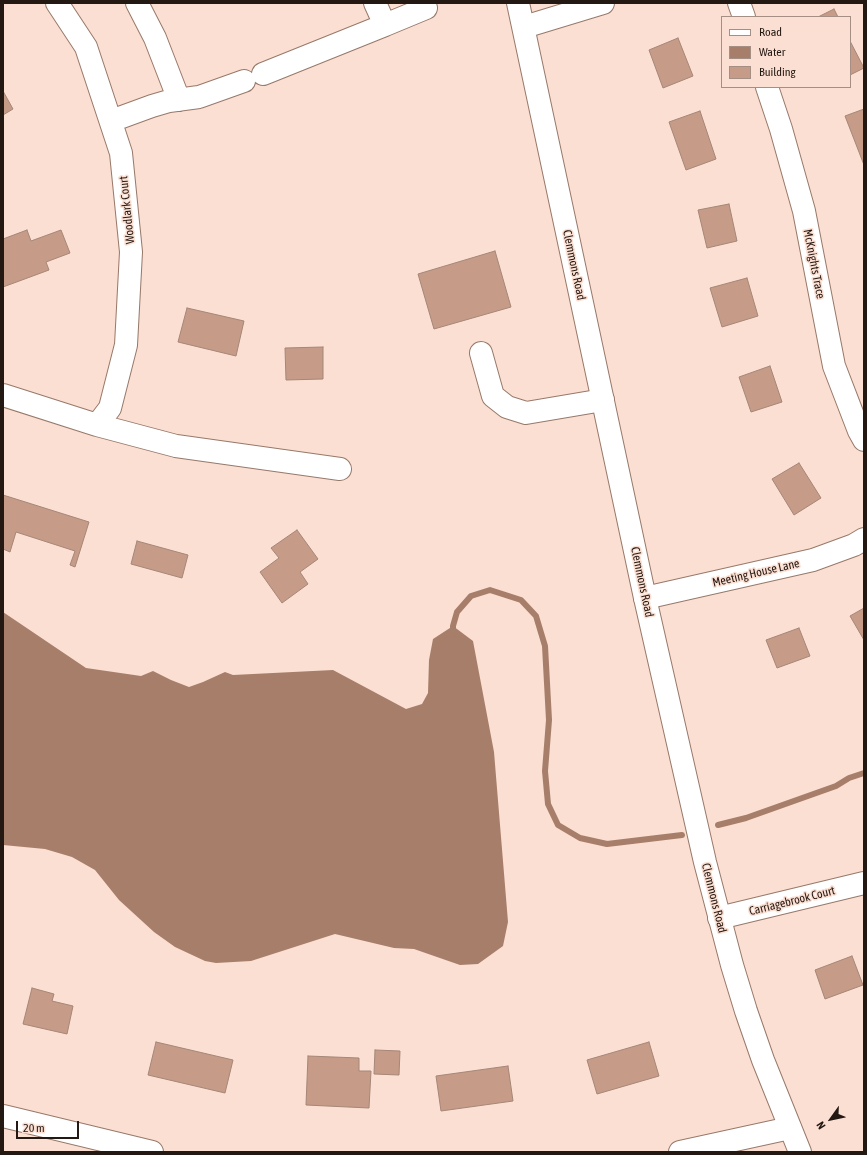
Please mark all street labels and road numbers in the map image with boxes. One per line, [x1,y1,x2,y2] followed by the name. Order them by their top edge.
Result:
[116,175,138,245] street label: Woodlark Court
[800,228,828,300] street label: McKnights Trace
[560,229,588,301] street label: Clemmons Road
[628,546,656,618] street label: Clemmons Road
[711,556,801,590] street label: Meeting House Lane
[698,862,730,934] street label: Clemmons Road
[748,883,836,919] street label: Carriagebrook Court

